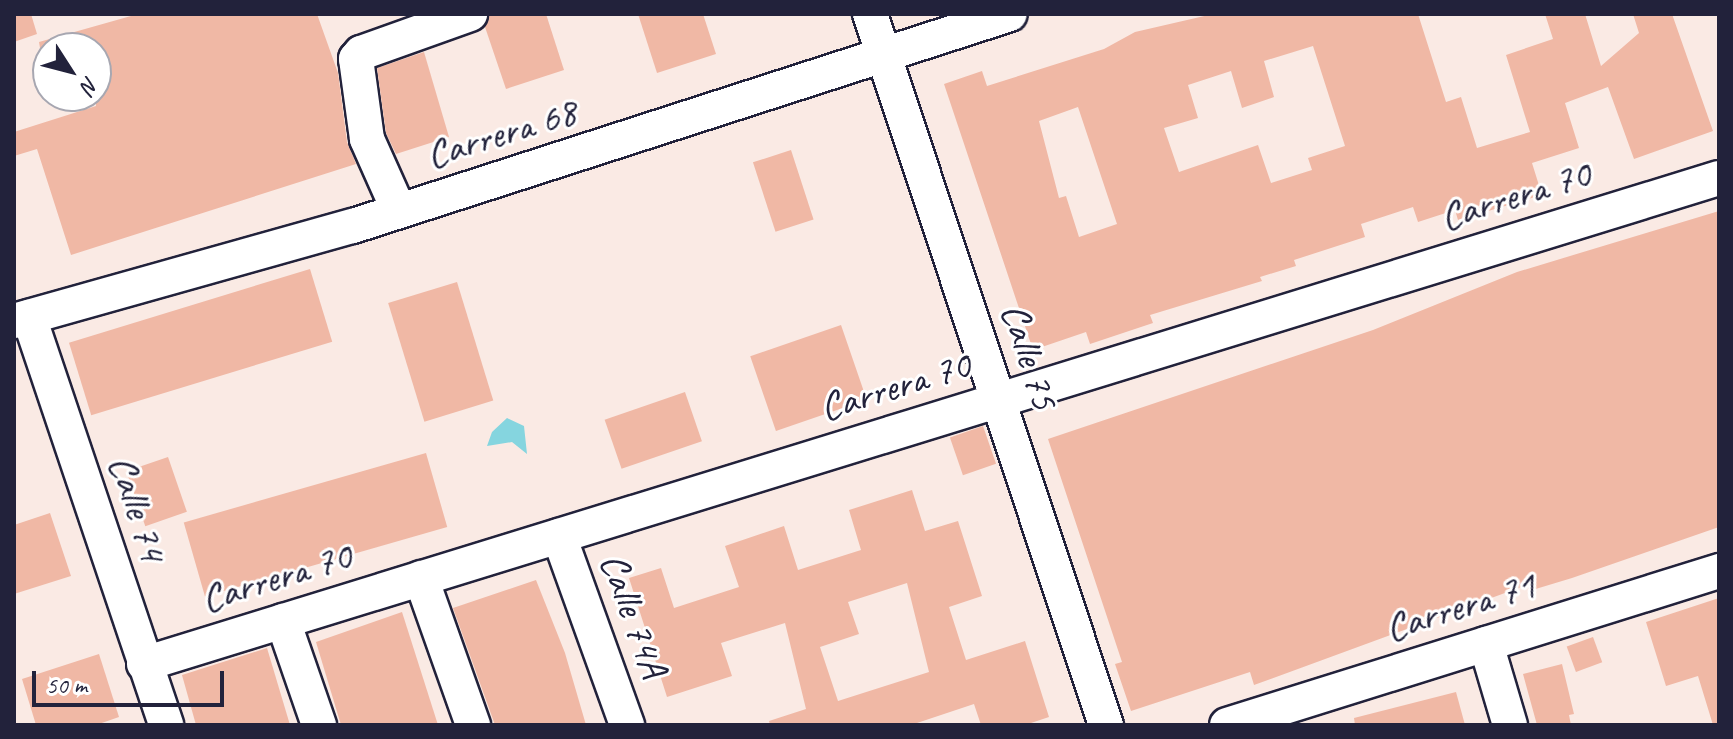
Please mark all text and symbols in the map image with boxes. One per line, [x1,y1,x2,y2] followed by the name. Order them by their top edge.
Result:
[32,32,112,112] north arrow
[74,71,105,99] text: N
[420,87,582,179] street label: Carrera 68
[1434,149,1596,241] street label: Carrera 70
[990,297,1070,415] street label: Calle 75
[814,340,976,432] street label: Carrera 70
[98,449,178,567] street label: Calle 74
[195,531,357,623] street label: Carrera 70
[589,546,679,684] street label: Calle 74A
[1379,560,1541,652] street label: Carrera 71
[36,655,228,705] scale bar
[46,670,87,700] text: 50 m

